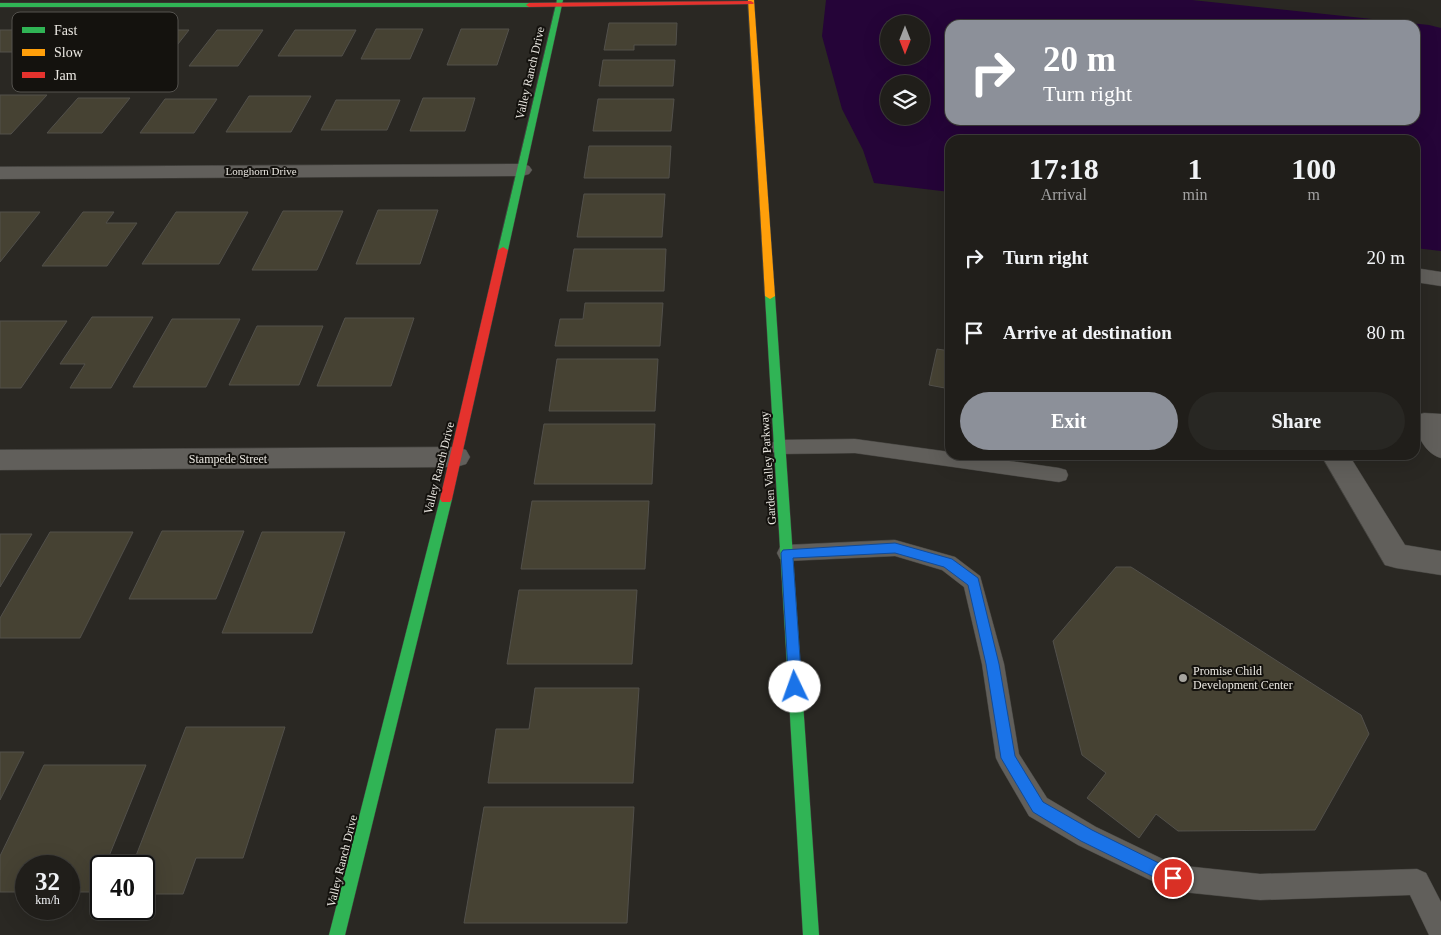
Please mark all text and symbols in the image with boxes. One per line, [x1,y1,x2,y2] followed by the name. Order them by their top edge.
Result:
[12,12,178,92] legend
[880,15,930,65] north arrow
[880,15,930,125] map controls
[54,23,77,38] text: Fast
[513,25,547,121] street label: Valley Ranch Drive
[960,40,1025,105] icon: right
[1043,40,1116,79] text: 20 m
[54,45,84,60] text: Slow
[54,68,77,83] text: Jam
[880,75,930,125] button: layers
[1043,81,1132,106] text: Turn right
[1029,152,1099,185] text: 17:18
[1187,152,1202,185] text: 1
[1291,152,1336,185] text: 100
[225,165,297,177] street label: Longhorn Drive
[1041,186,1087,203] text: Arrival
[1183,186,1207,203] text: min
[1307,186,1320,203] text: m
[960,244,988,272] icon: right
[1003,247,1088,268] text: Turn right
[1366,247,1405,268] text: 20 m
[960,319,988,347] icon: arrive
[1003,322,1172,343] text: Arrive at destination
[1366,322,1405,343] text: 80 m
[960,392,1178,450] button: Exit
[1188,392,1405,450] button: Share
[757,411,779,525] street label: Garden Valley Parkway
[421,420,457,516] street label: Valley Ranch Drive
[189,452,268,466] street label: Stampede Street
[768,660,820,712] position arrow
[1193,664,1293,692] place label: Promise Child Development Center
[1177,672,1189,684] marker: Promise Child Development Center
[324,813,360,909] street label: Valley Ranch Drive
[90,855,155,920] speed limit sign: 40
[1152,857,1194,899] pin
[1159,864,1187,892] icon: arrive
[35,868,60,895] text: 32
[35,893,60,907] text: km/h

